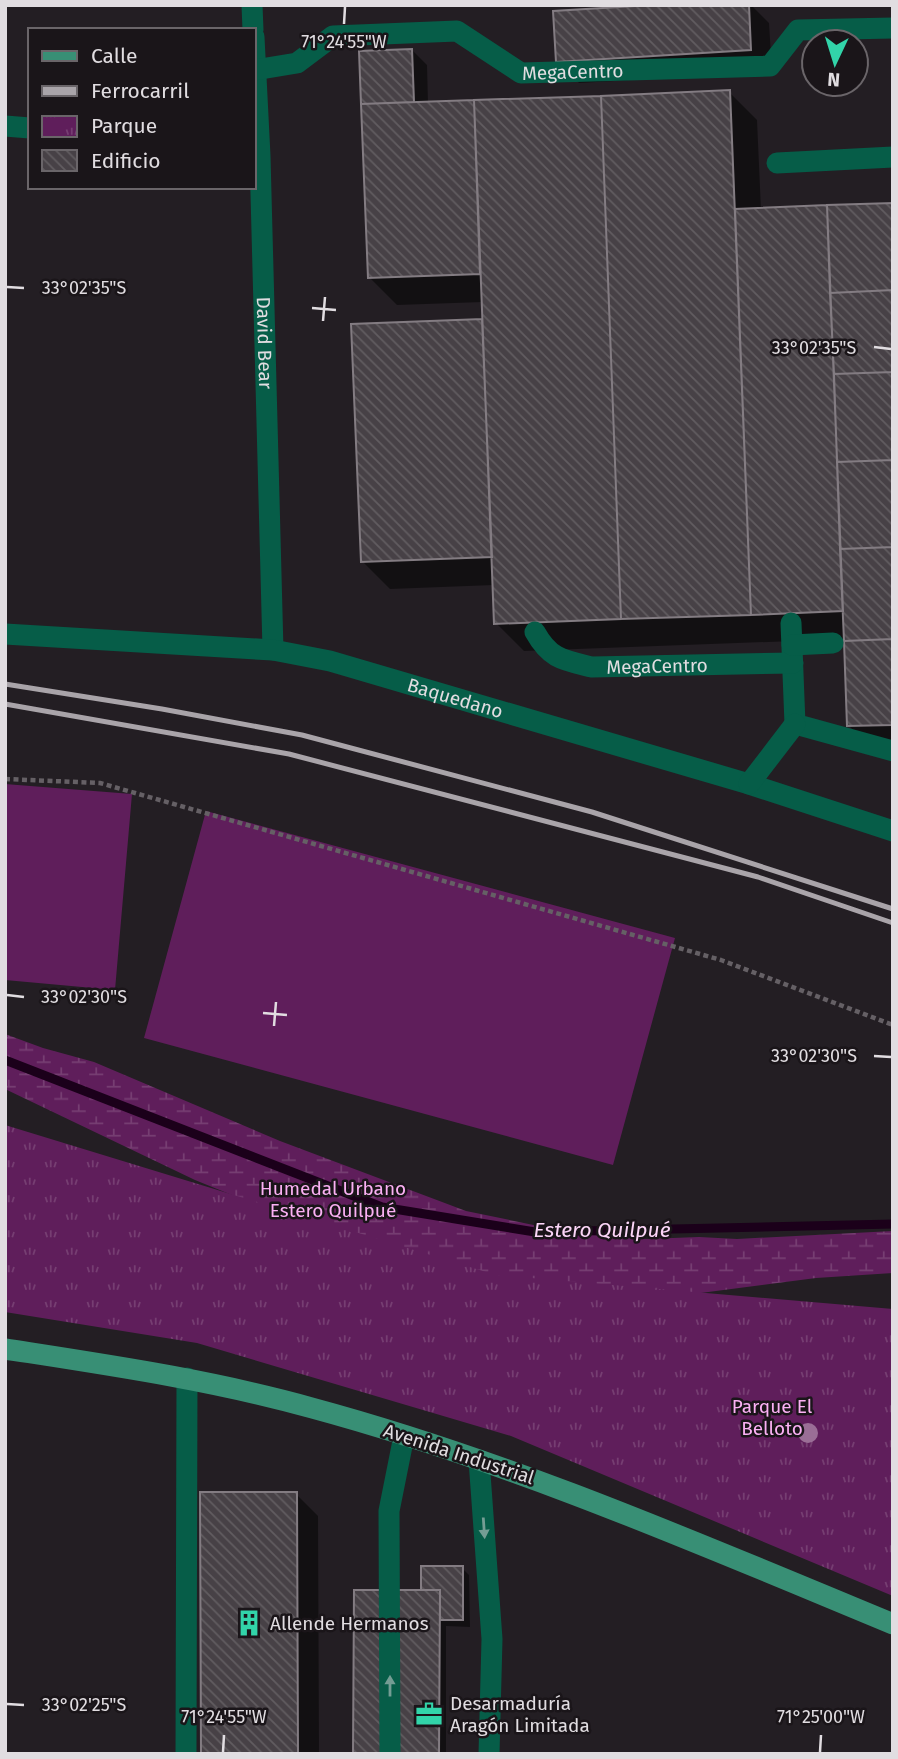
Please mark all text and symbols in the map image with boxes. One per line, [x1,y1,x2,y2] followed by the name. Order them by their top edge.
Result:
[28,28,256,189] legend
[800,28,870,98] north arrow
[301,31,387,53] text: 71°24'55"W
[91,43,137,69] text: Calle
[522,59,624,84] street label: MegaCentro
[827,68,841,91] text: N
[91,78,189,104] text: Ferrocarril
[91,113,157,139] text: Parque
[91,148,161,174] text: Edificio
[42,277,126,299] text: 33°02'35"S
[252,296,278,390] street label: David Bear
[772,337,856,359] text: 33°02'35"S
[606,653,708,678] street label: MegaCentro
[405,673,506,723] street label: Baquedano
[41,986,127,1008] text: 33°02'30"S
[771,1045,857,1067] text: 33°02'30"S
[260,1177,406,1222] park label: Humedal Urbano Estero Quilpué
[534,1217,671,1243] water label: Estero Quilpué
[732,1395,813,1440] park label: Parque El Belloto
[381,1419,538,1489] street label: Avenida Industrial
[478,1518,489,1540] one-way arrow
[234,1608,264,1638] building icon: Allende Hermanos
[270,1612,429,1635] place label: Allende Hermanos
[384,1674,396,1696] one-way arrow
[450,1692,590,1737] place label: Desarmaduría Aragón Limitada
[42,1694,126,1716] text: 33°02'25"S
[414,1699,444,1729] office icon: Desarmaduría Aragón Limitada
[181,1706,267,1728] text: 71°24'55"W
[777,1706,865,1728] text: 71°25'00"W

